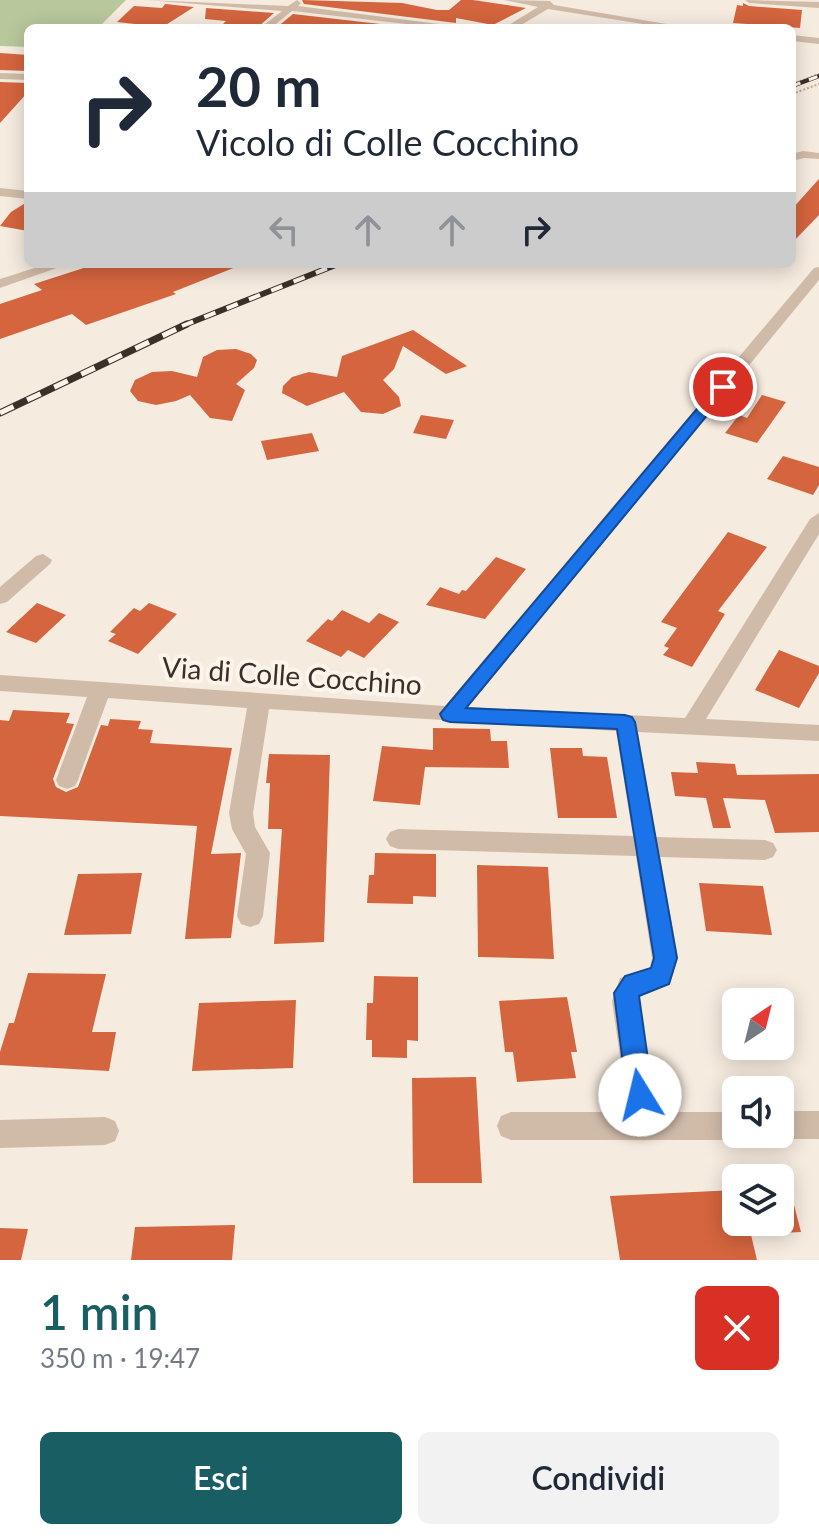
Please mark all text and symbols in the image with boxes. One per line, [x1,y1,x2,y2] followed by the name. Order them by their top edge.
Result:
[196,52,321,119] text: 20 m
[64,56,168,160] icon: right
[196,120,579,164] text: Vicolo di Colle Cocchino
[262,208,306,252] icon: left
[346,208,390,252] icon: ahead
[430,208,474,252] icon: ahead
[514,208,558,252] icon: right
[689,353,757,421] pin
[701,365,745,409] icon: arrive
[161,649,423,701] street label: Via di Colle Cocchino
[722,988,794,1060] north arrow
[722,988,794,1236] map controls
[598,1053,682,1137] position arrow
[722,1076,794,1148] button: sound
[722,1164,794,1236] button: layers
[40,1283,158,1340] text: 1 min
[695,1286,779,1370] button: close
[40,1342,200,1374] text: 350 m · 19:47
[40,1432,402,1524] button: Esci
[418,1432,779,1524] button: Condividi

